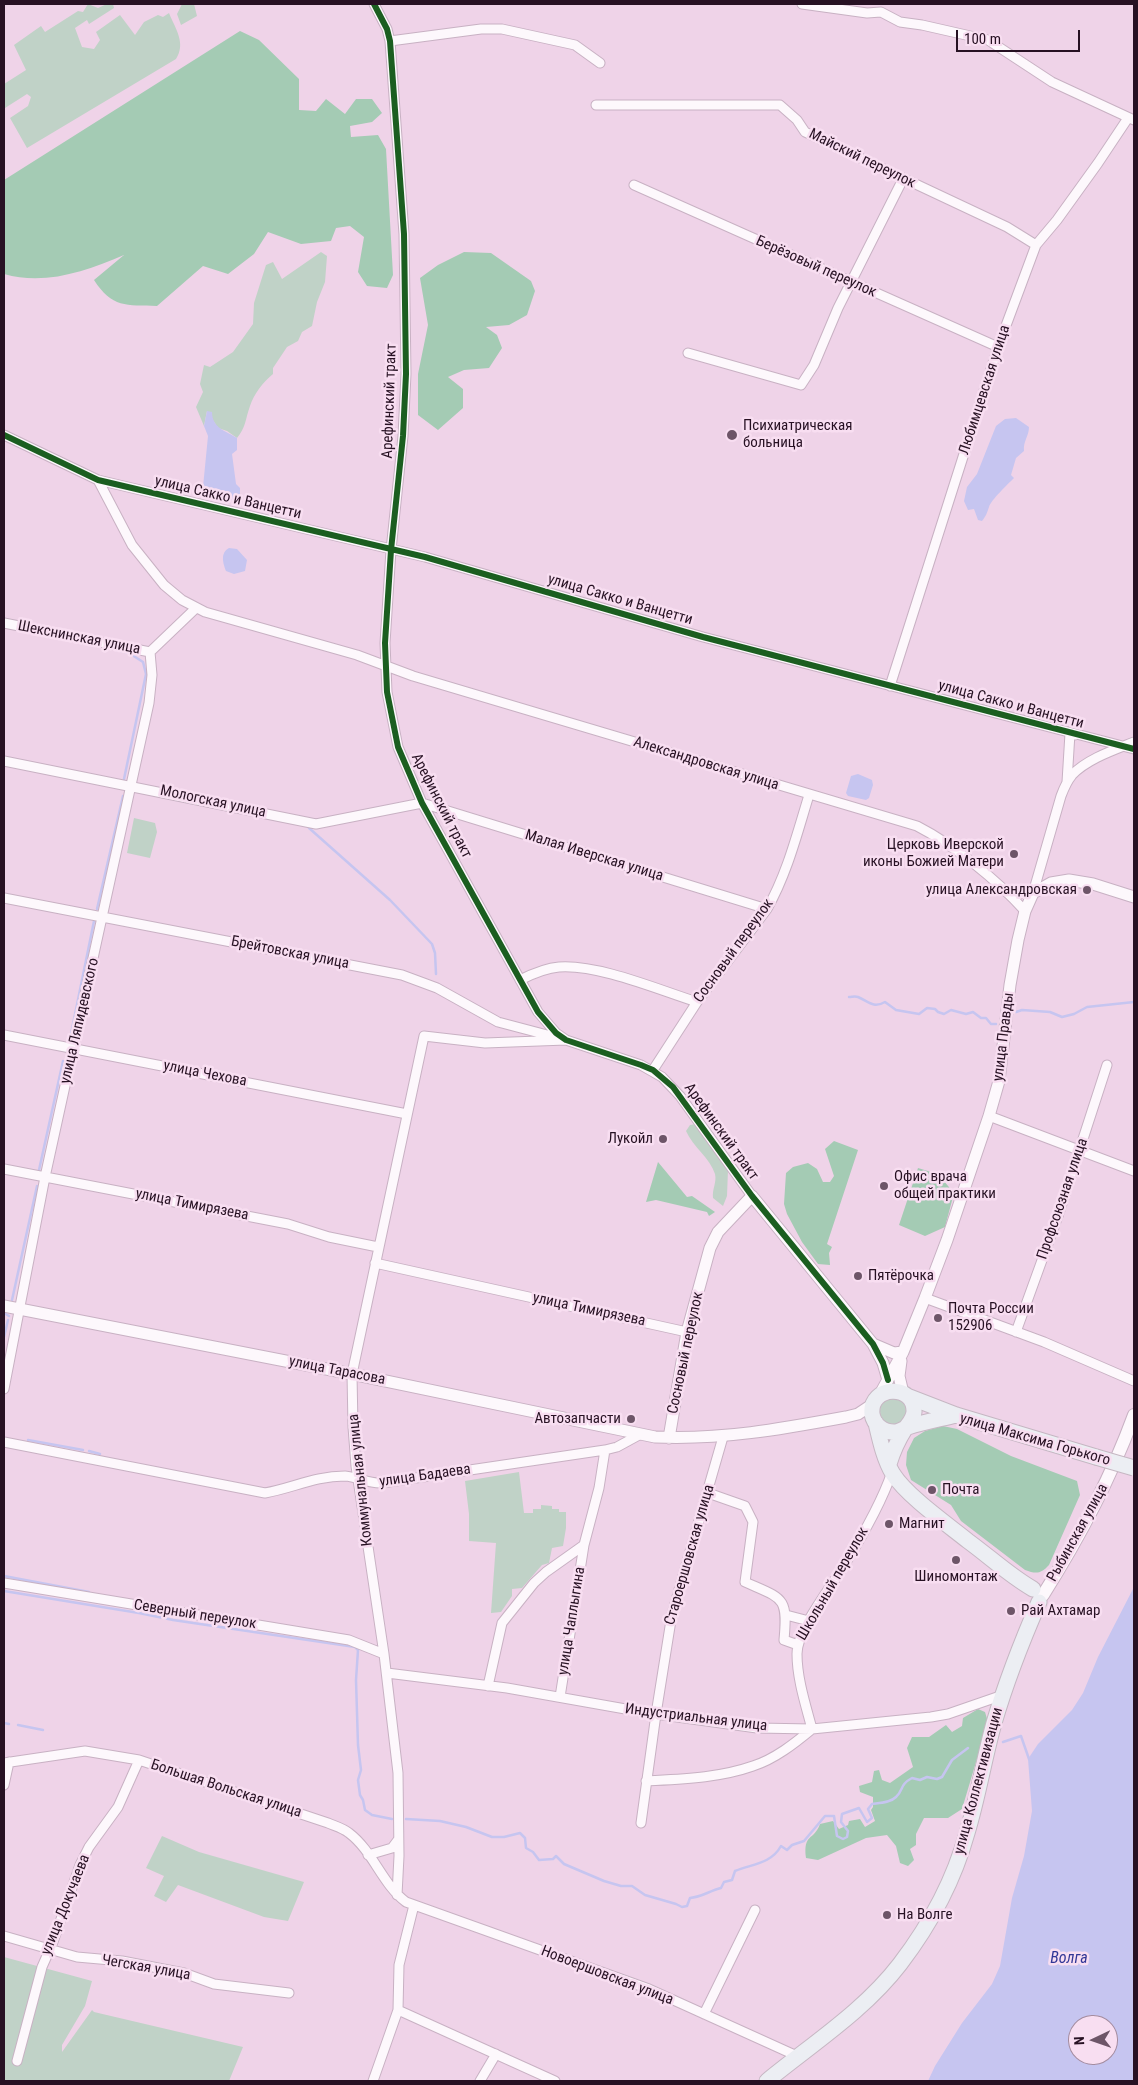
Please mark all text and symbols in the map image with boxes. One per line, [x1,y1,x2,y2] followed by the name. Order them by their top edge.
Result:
[958,20,1082,52] scale bar
[964,30,1001,48] text: 100 m
[806,125,918,193] street label: Майский переулок
[753,232,879,302] street label: Берёзовый переулок
[956,323,1014,457] street label: Любимцевская улица
[379,343,401,459] street label: Арефинский тракт
[743,417,852,452] place label: Психиатрическая больница
[725,428,739,442] marker: Психиатрическая больница
[153,472,303,524] street label: улица Сакко и Ванцетти
[545,571,695,629] street label: улица Сакко и Ванцетти
[16,617,142,659] street label: Шекснинская улица
[936,677,1086,733] street label: улица Сакко и Ванцетти
[631,733,781,795] street label: Александровская улица
[407,751,475,861] street label: Арефинский тракт
[158,782,268,822] street label: Мологская улица
[523,826,665,886] street label: Малая Иверская улица
[863,836,1004,871] place label: Церковь Иверской иконы Божией Матери
[1008,848,1020,860] marker: Церковь Иверской иконы Божией Матери
[926,881,1077,899] place label: улица Александровская
[1081,884,1093,896] marker: улица Александровская
[690,895,778,1007] street label: Сосновый переулок
[230,933,350,973] street label: Брейтовская улица
[57,956,103,1086] street label: улица Ляпидевского
[990,992,1018,1082] street label: улица Правды
[162,1057,248,1091] street label: улица Чехова
[680,1080,762,1184] street label: Арефинский тракт
[608,1130,653,1148] place label: Лукойл
[657,1133,669,1145] marker: Лукойл
[1034,1136,1092,1262] street label: Профсоюзная улица
[894,1168,996,1203] place label: Офис врача общей практики
[878,1180,890,1192] marker: Офис врача общей практики
[134,1185,250,1225] street label: улица Тимирязева
[868,1267,934,1285] place label: Пятёрочка
[852,1270,864,1282] marker: Пятёрочка
[531,1289,647,1331] street label: улица Тимирязева
[664,1290,708,1416] street label: Сосновый переулок
[948,1300,1034,1335] place label: Почта России 152906
[932,1312,944,1324] marker: Почта России 152906
[287,1353,387,1389] street label: улица Тарасова
[534,1410,621,1428] place label: Автозапчасти
[958,1410,1112,1470] street label: улица Максима Горького
[345,1413,377,1547] street label: Коммунальная улица
[625,1413,637,1425] marker: Автозапчасти
[378,1461,472,1491] street label: улица Бадаева
[942,1481,979,1499] place label: Почта
[1044,1481,1112,1585] street label: Рыбинская улица
[661,1483,719,1627] street label: Староершовская улица
[926,1484,938,1496] marker: Почта
[899,1515,945,1533] place label: Магнит
[883,1518,895,1530] marker: Магнит
[793,1524,873,1644] street label: Школьный переулок
[950,1554,962,1566] marker: Шиномонтаж
[555,1566,589,1676] street label: улица Чаплыгина
[914,1568,998,1586] place label: Шиномонтаж
[132,1596,258,1634] street label: Северный переулок
[1021,1602,1100,1620] place label: Рай Ахтамар
[1005,1605,1017,1617] marker: Рай Ахтамар
[624,1700,768,1736] street label: Индустриальная улица
[951,1706,1007,1856] street label: улица Коллективизации
[148,1756,304,1822] street label: Большая Вольская улица
[38,1852,94,1958] street label: улица Докучаева
[897,1906,953,1924] place label: На Волге
[881,1909,893,1921] marker: На Волге
[538,1942,676,2010] street label: Новоершовская улица
[1050,1949,1088,1969] water label: Волга
[100,1951,192,1985] street label: Чегская улица
[1068,2015,1118,2065] north arrow
[1071,2036,1087,2045] text: N

